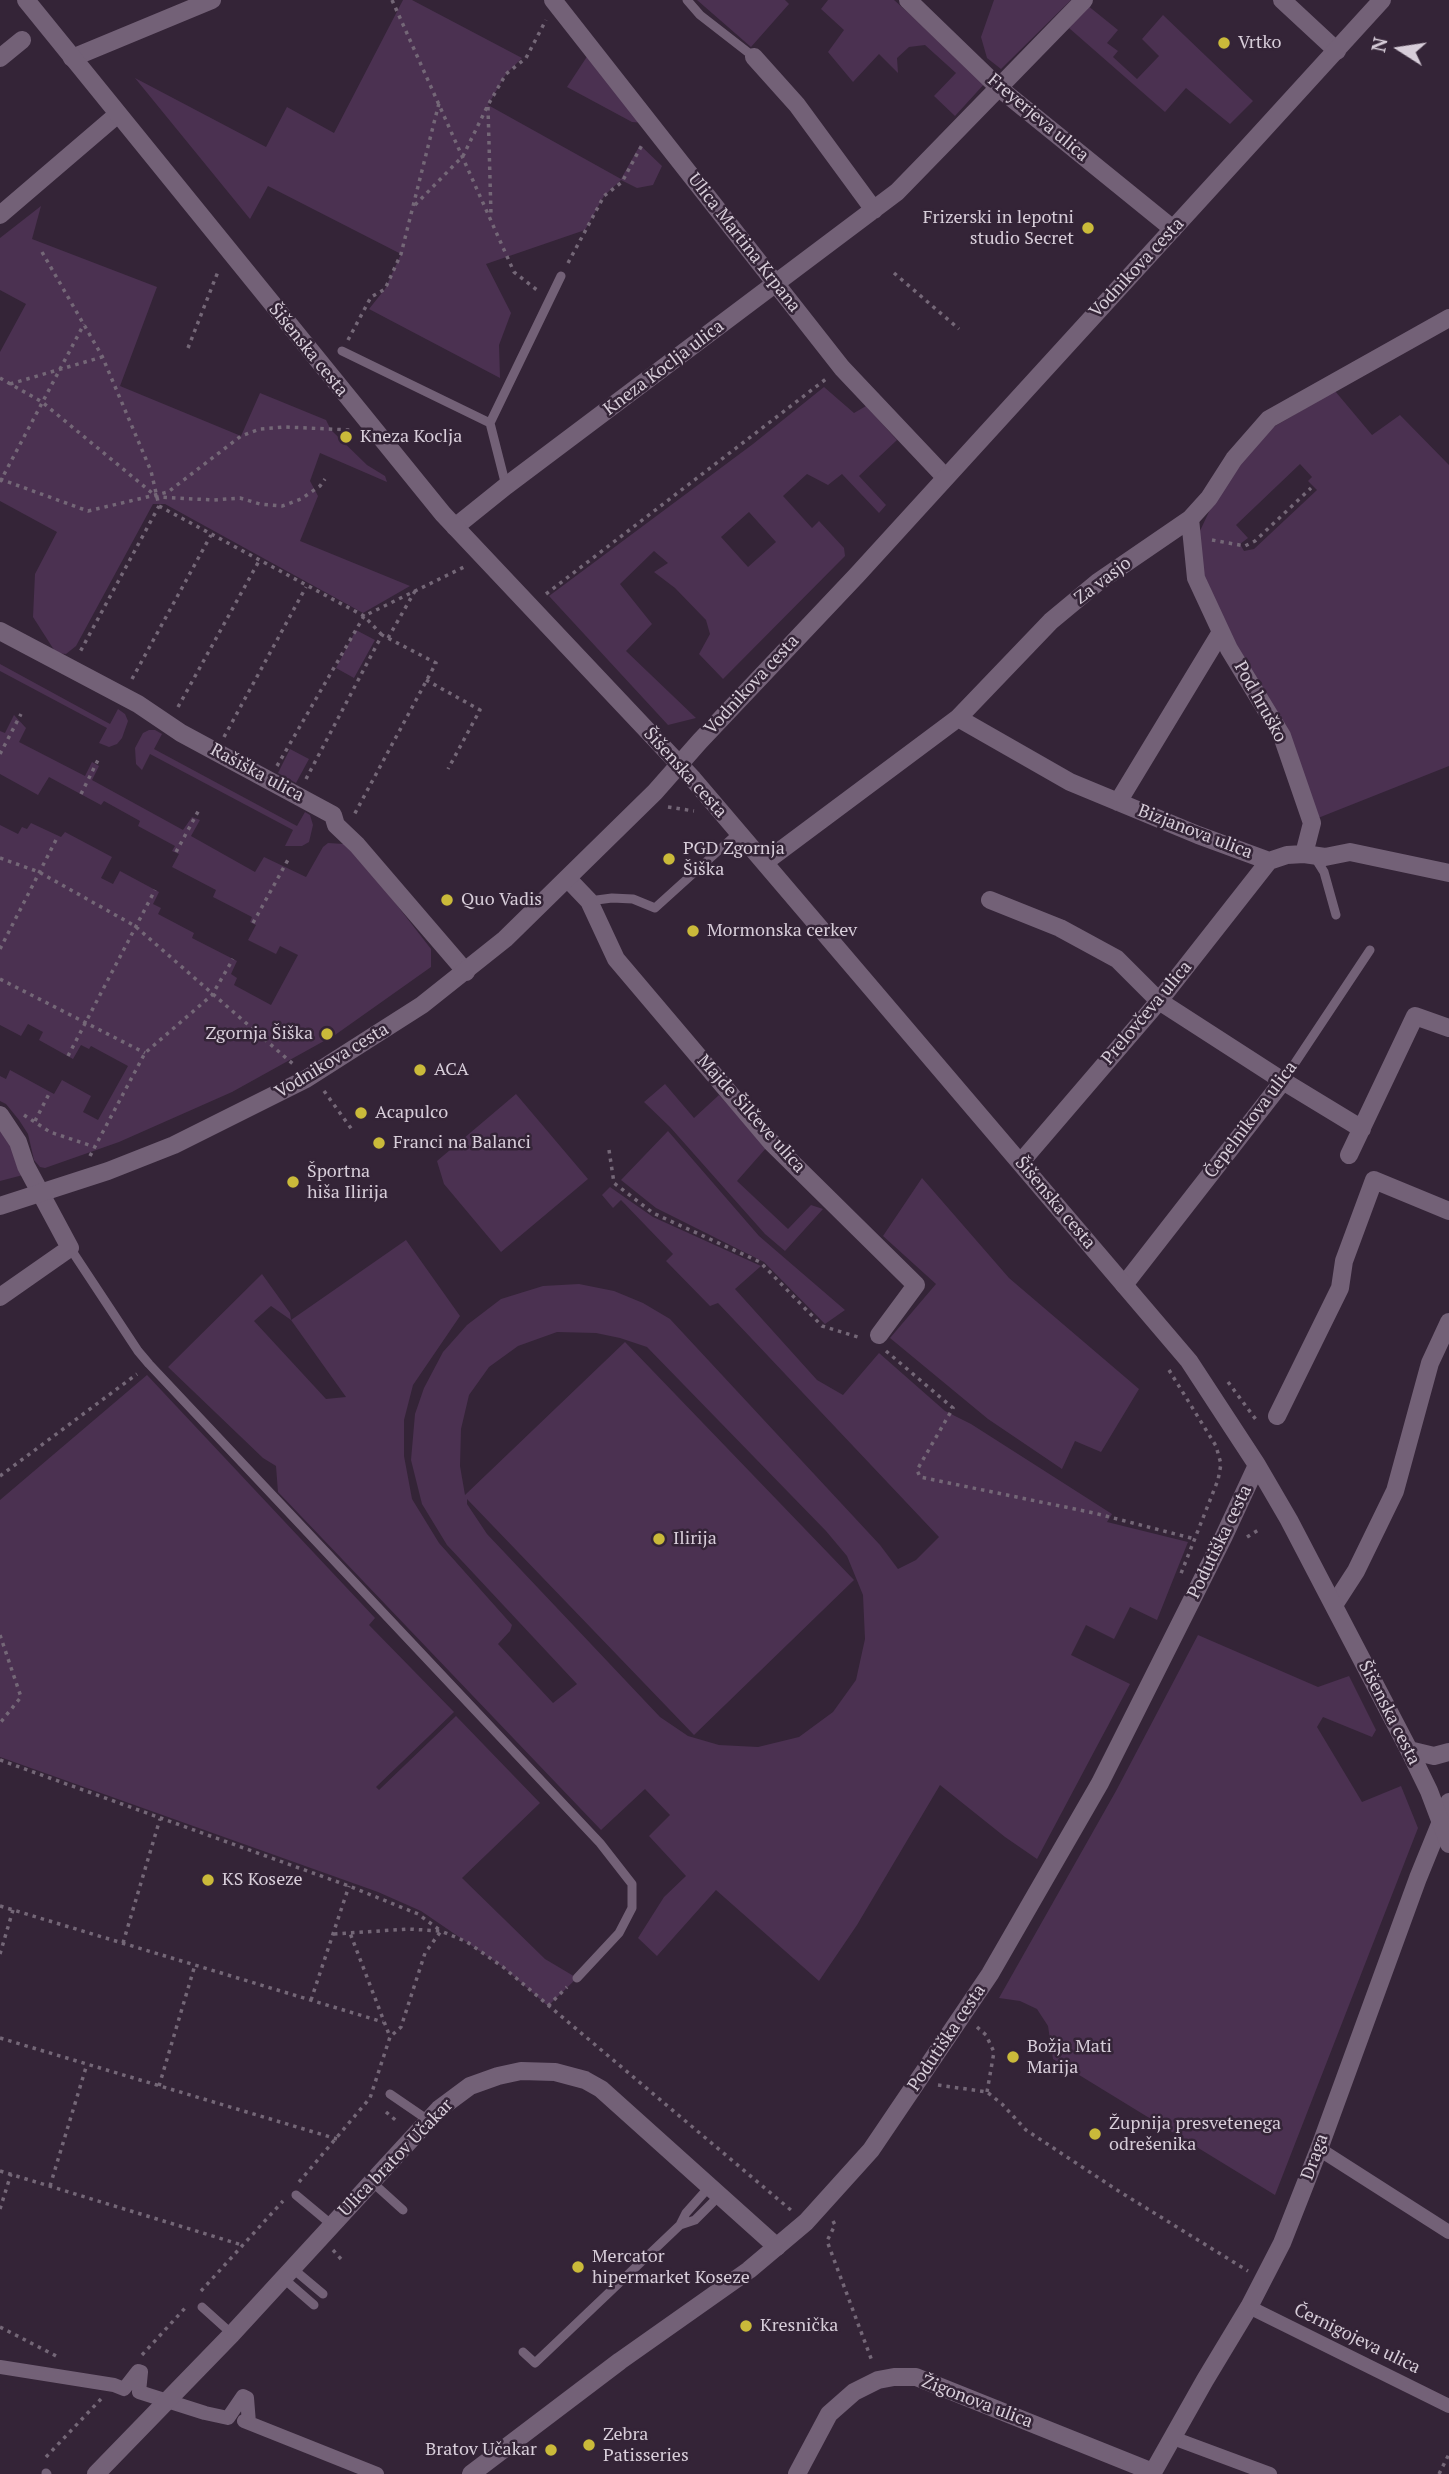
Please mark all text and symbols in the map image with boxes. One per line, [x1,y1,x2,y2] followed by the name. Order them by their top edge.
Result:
[1365,14,1435,84] north arrow
[1238,32,1281,54] place label: Vrtko
[1216,35,1232,51] marker: Vrtko
[1365,35,1393,54] text: N
[983,69,1093,167] street label: Freyerjeva ulica
[683,169,805,317] street label: Ulica Martina Krpana
[923,207,1074,249] place label: Frizerski in lepotni studio Secret
[1085,214,1189,322] street label: Vodnikova cesta
[1080,220,1096,236] marker: Frizerski in lepotni studio Secret
[264,299,352,401] street label: Šišenska cesta
[600,316,728,420] street label: Kneza Koclja ulica
[360,426,462,448] place label: Kneza Koclja
[338,429,354,445] marker: Kneza Koclja
[1070,553,1136,609] street label: Za vasjo
[700,631,804,739] street label: Vodnikova cesta
[1229,658,1291,746] street label: Pod hruško
[639,723,731,823] street label: Šišenska cesta
[206,739,308,807] street label: Rašiška ulica
[1135,800,1255,864] street label: Bizjanova ulica
[683,838,785,880] place label: PGD Zgornja Šiška
[661,851,677,867] marker: PGD Zgornja Šiška
[461,889,542,911] place label: Quo Vadis
[439,892,455,908] marker: Quo Vadis
[707,920,857,942] place label: Mormonska cerkev
[685,923,701,939] marker: Mormonska cerkev
[1097,957,1197,1069] street label: Prelovčeva ulica
[271,1019,393,1103] street label: Vodnikova cesta
[206,1023,313,1045] place label: Zgornja Šiška
[319,1026,335,1042] marker: Zgornja Šiška
[692,1050,810,1178] street label: Majde Šilčeve ulica
[1200,1057,1302,1183] street label: Čepelnikova ulica
[434,1059,469,1081] place label: ACA
[412,1062,428,1078] marker: ACA
[375,1102,448,1124] place label: Acapulco
[353,1105,369,1121] marker: Acapulco
[393,1132,531,1154] place label: Franci na Balanci
[371,1135,387,1151] marker: Franci na Balanci
[1010,1152,1100,1254] street label: Šišenska cesta
[307,1161,388,1204] place label: Športna hiša Ilirija
[285,1174,301,1190] marker: Športna hiša Ilirija
[1183,1482,1257,1602] street label: Podutiška cesta
[673,1528,717,1550] place label: Ilirija
[651,1531,667,1547] marker: Ilirija
[1354,1657,1424,1769] street label: Šišenska cesta
[222,1869,303,1891] place label: KS Koseze
[200,1872,216,1888] marker: KS Koseze
[903,1981,991,2095] street label: Podutiška cesta
[1027,2036,1112,2078] place label: Božja Mati Marija
[1005,2049,1021,2065] marker: Božja Mati Marija
[334,2095,458,2221] street label: Ulica bratov Učakar
[1109,2113,1281,2156] place label: Župnija presvetenega odrešenika
[1087,2126,1103,2142] marker: Župnija presvetenega odrešenika
[1297,2131,1333,2183] street label: Draga
[592,2246,750,2288] place label: Mercator hipermarket Koseze
[570,2259,586,2275] marker: Mercator hipermarket Koseze
[1290,2299,1424,2379] street label: Černigojeva ulica
[760,2315,838,2337] place label: Kresnička
[738,2318,754,2334] marker: Kresnička
[918,2371,1036,2433] street label: Žigonova ulica
[603,2424,689,2466] place label: Zebra Patisseries
[581,2437,597,2453] marker: Zebra Patisseries
[425,2439,537,2461] place label: Bratov Učakar
[543,2442,559,2458] marker: Bratov Učakar

